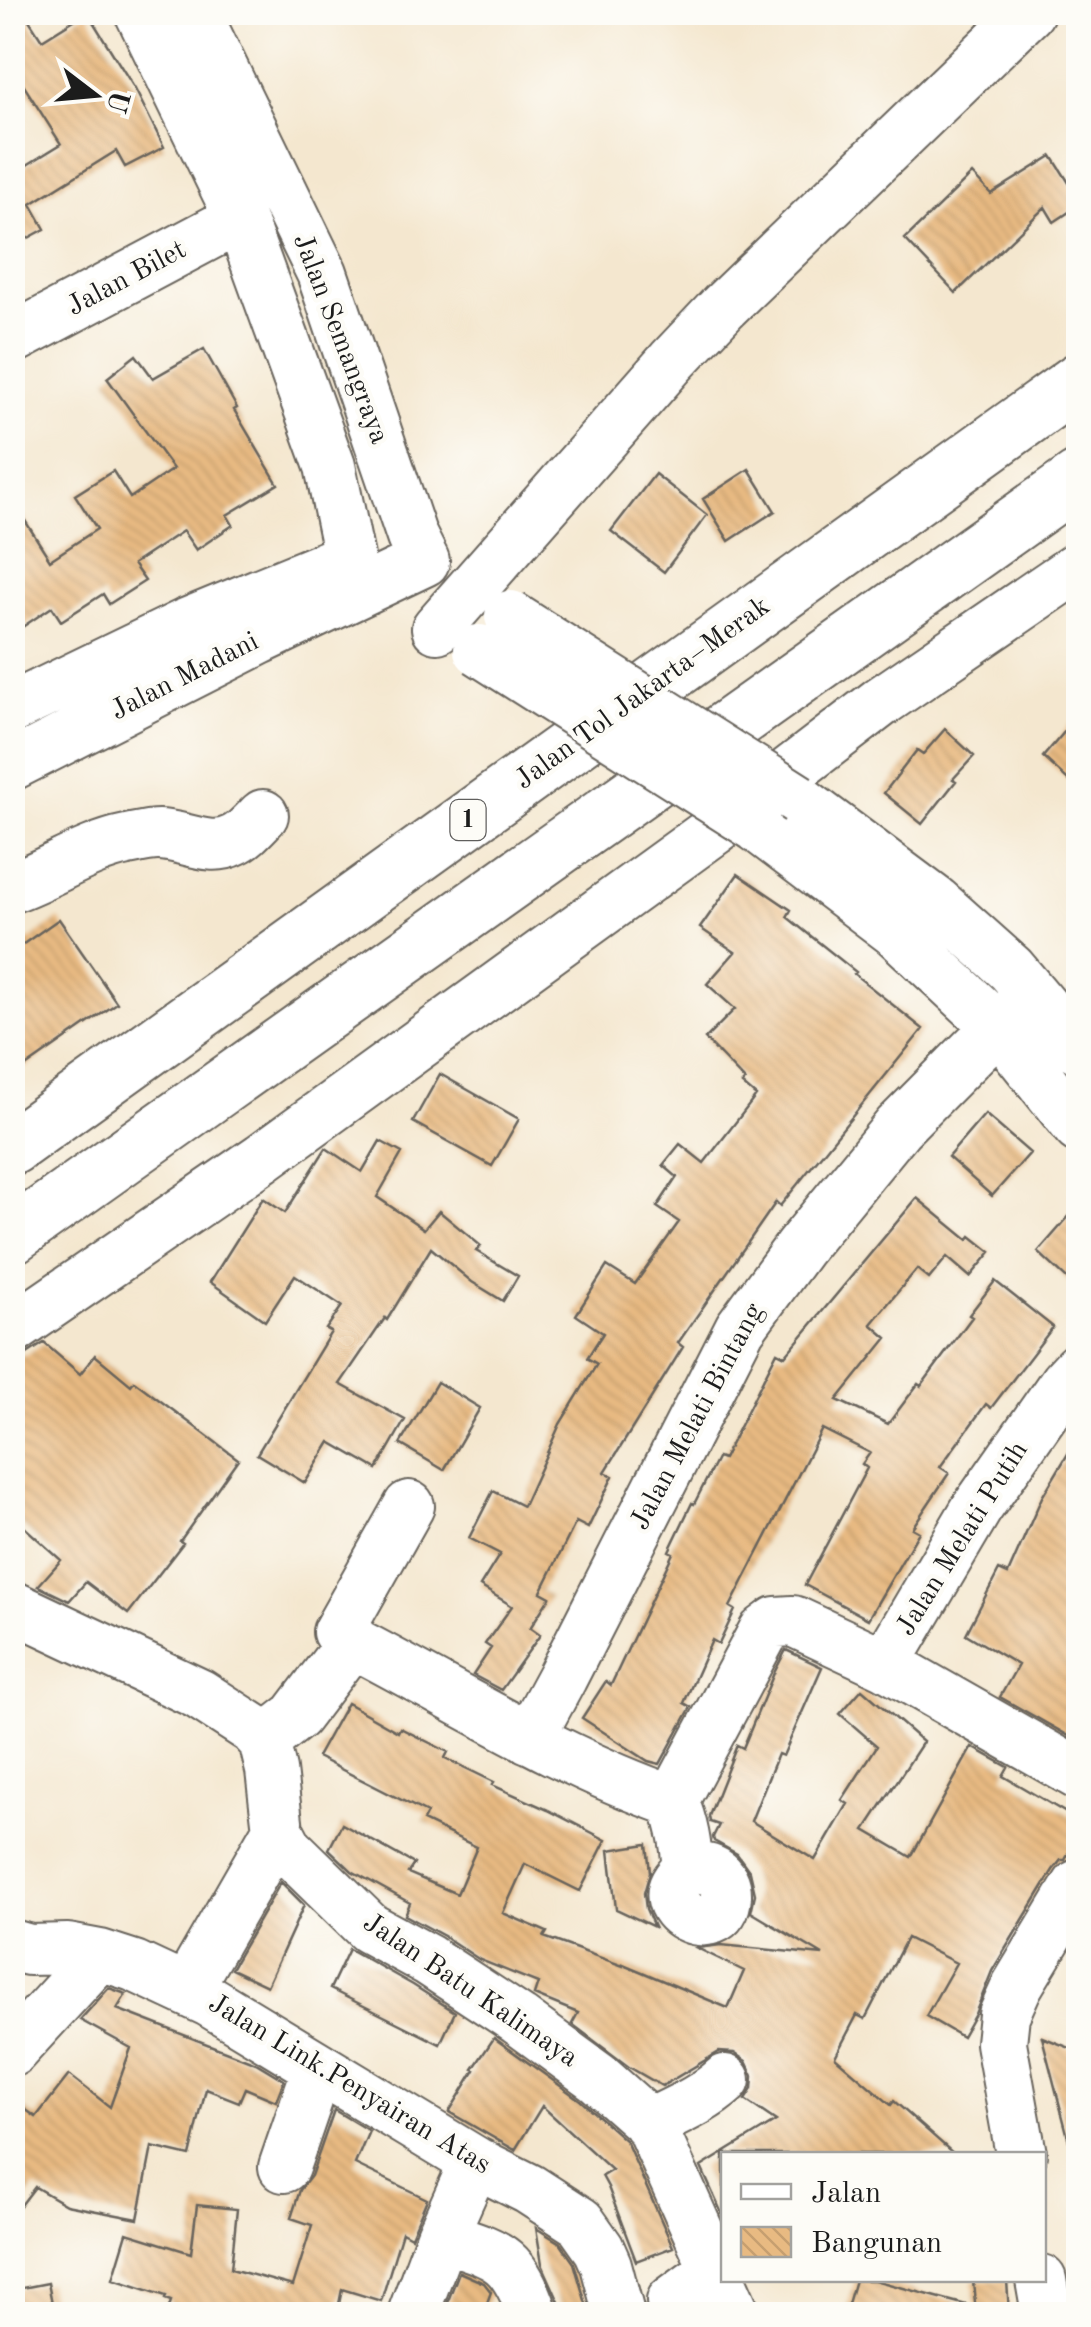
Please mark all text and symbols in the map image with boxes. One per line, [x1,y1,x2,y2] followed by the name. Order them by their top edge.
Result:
[45,45,145,145] north arrow
[100,87,133,116] text: U
[287,230,393,448] street label: Jalan Semangraya
[63,236,191,322] street label: Jalan Bilet
[511,593,775,795] street label: Jalan Tol Jakarta–Merak
[107,628,263,726] street label: Jalan Madani
[450,800,486,840] road number: 1
[626,1299,770,1535] street label: Jalan Melati Bintang
[892,1437,1034,1641] street label: Jalan Melati Putih
[357,1909,583,2073] street label: Jalan Batu Kalimaya
[203,1990,495,2180] street label: Jalan Link.Penyairan Atas
[721,2152,1046,2282] legend
[811,2179,881,2209] text: Jalan
[811,2229,942,2259] text: Bangunan

